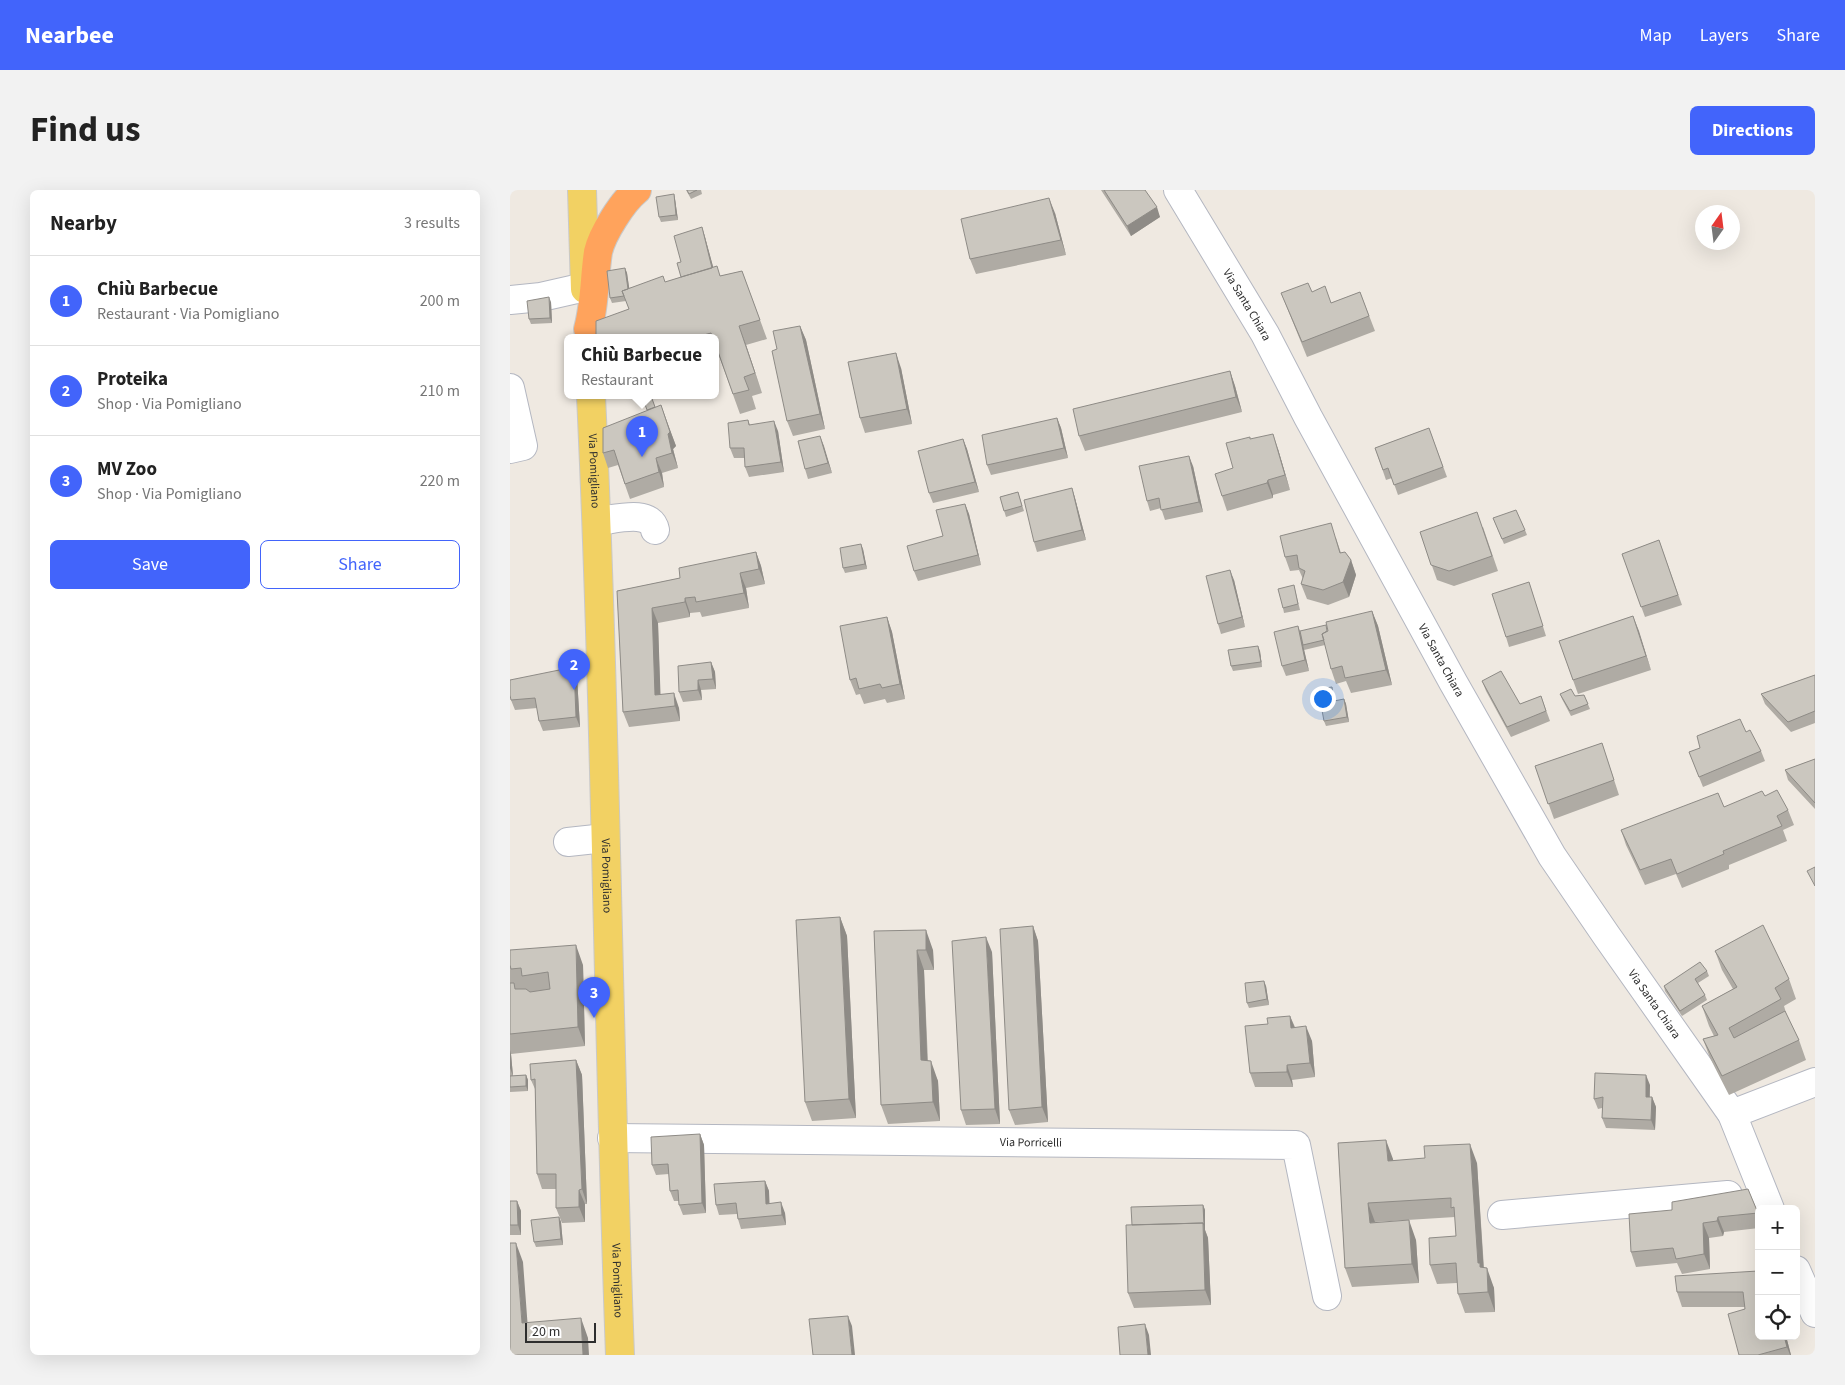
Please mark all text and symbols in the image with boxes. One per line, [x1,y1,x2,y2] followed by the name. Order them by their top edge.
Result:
[25,18,114,53] text: Nearbee
[1640,23,1672,48] text: Map
[1700,23,1749,48] text: Layers
[1777,23,1820,48] text: Share
[30,105,140,155] text: Find us
[1690,106,1815,155] button: Directions
[1695,205,1740,250] north arrow
[50,208,117,238] text: Nearby
[404,212,460,234] text: 3 results
[1219,266,1275,344] street label: Via Santa Chiara
[97,276,218,303] text: Chiù Barbecue
[62,290,70,312] text: 1
[420,290,460,312] text: 200 m
[97,303,279,325] text: Restaurant · Via Pomigliano
[564,334,719,399] popup
[581,342,702,369] text: Chiù Barbecue
[97,366,168,393] text: Proteika
[581,369,653,391] text: Restaurant
[62,380,70,402] text: 2
[420,380,460,402] text: 210 m
[97,393,242,415] text: Shop · Via Pomigliano
[626,416,658,457] pin: 1
[584,433,604,509] street label: Via Pomigliano
[97,456,157,483] text: MV Zoo
[62,470,70,492] text: 3
[420,470,460,492] text: 220 m
[97,483,242,505] text: Shop · Via Pomigliano
[50,540,250,589] button: Save
[260,540,460,589] button: Share
[1414,621,1468,700] street label: Via Santa Chiara
[558,649,590,690] pin: 2
[1310,686,1336,712] your location
[597,838,616,913] street label: Via Pomigliano
[1624,966,1684,1042] street label: Via Santa Chiara
[578,977,610,1018] pin: 3
[1000,1134,1062,1152] street label: Via Porricelli
[1755,1205,1800,1340] map controls
[1755,1205,1800,1250] button: +
[607,1243,627,1318] street label: Via Pomigliano
[1755,1250,1800,1295] button: −
[1755,1295,1800,1340] button: locate
[525,1320,596,1343] scale bar
[532,1322,560,1342] text: 20 m

